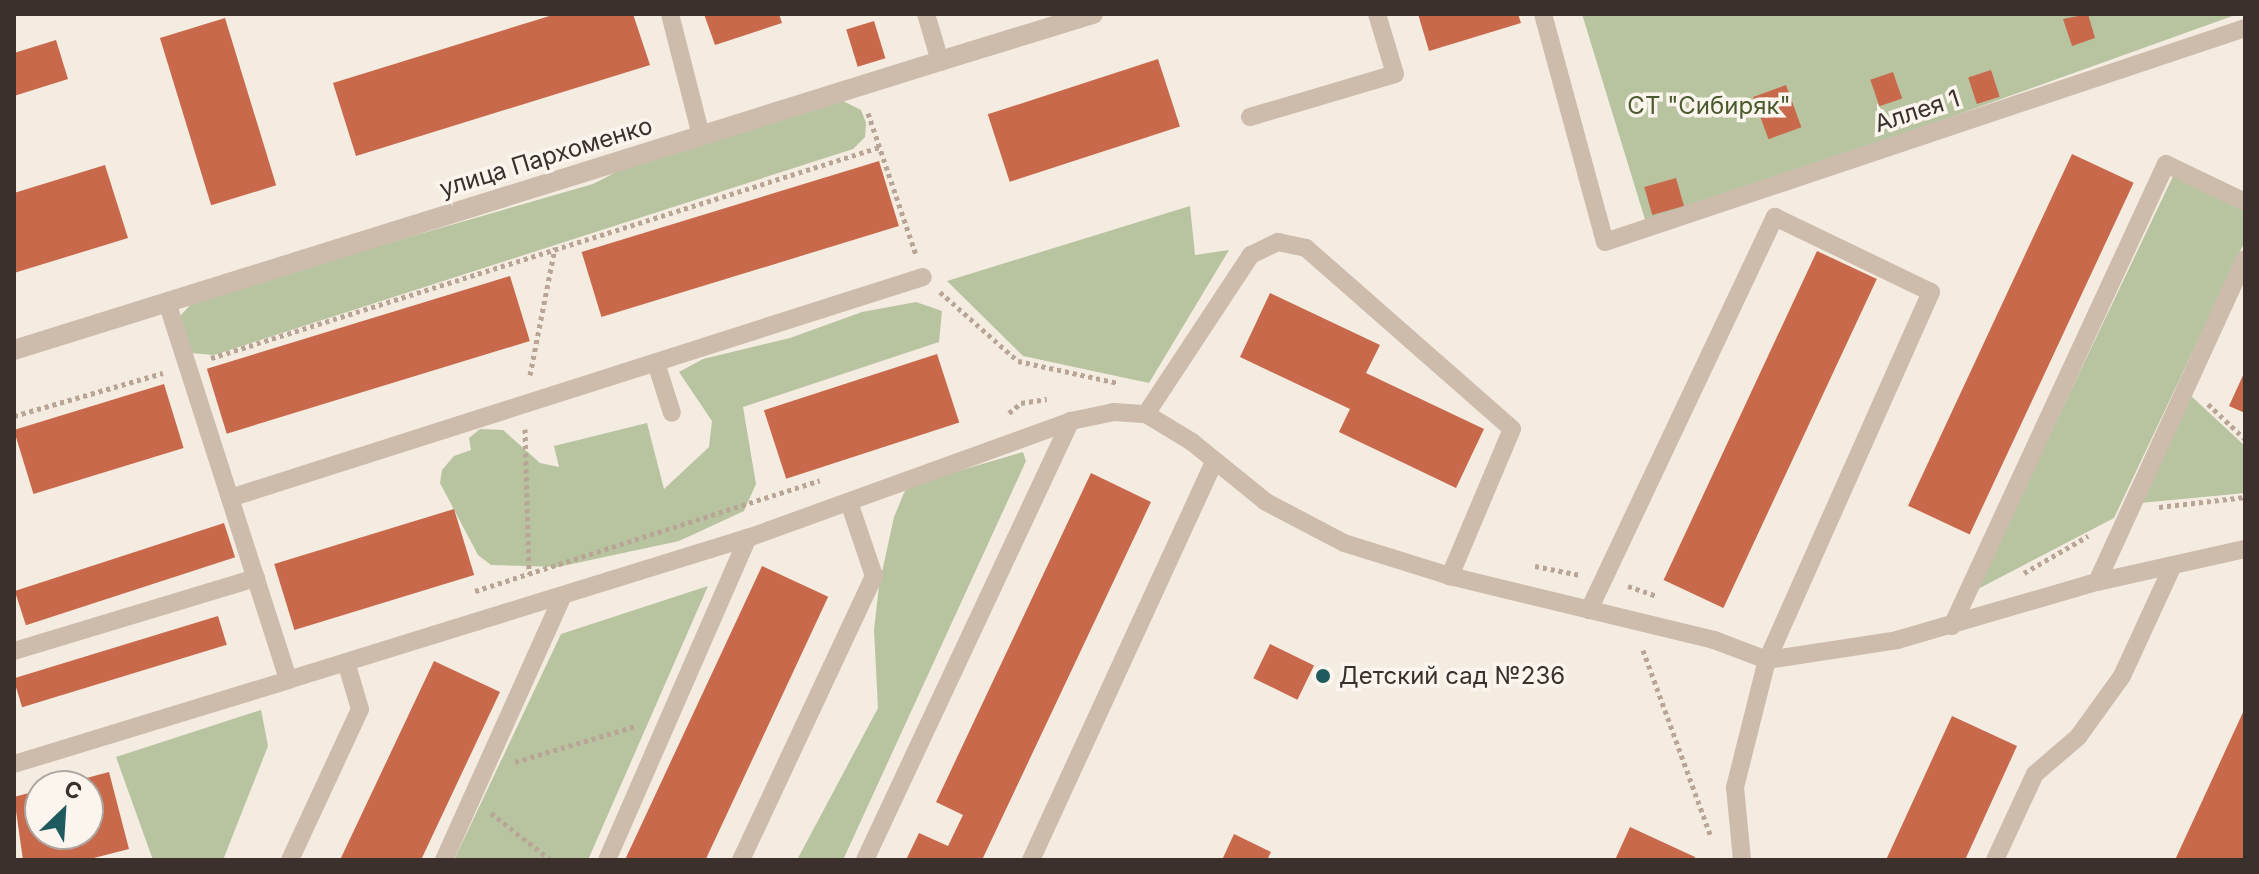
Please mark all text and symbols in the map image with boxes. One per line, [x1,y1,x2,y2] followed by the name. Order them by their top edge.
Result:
[1871,84,1963,138] street label: Аллея 1
[1627,92,1791,120] park label: СТ "Сибиряк"
[436,111,656,203] street label: улица Пархоменко
[1339,662,1565,690] place label: Детский сад №236
[1314,667,1332,685] marker: Детский сад №236
[24,770,104,850] north arrow
[60,775,86,805] text: С

